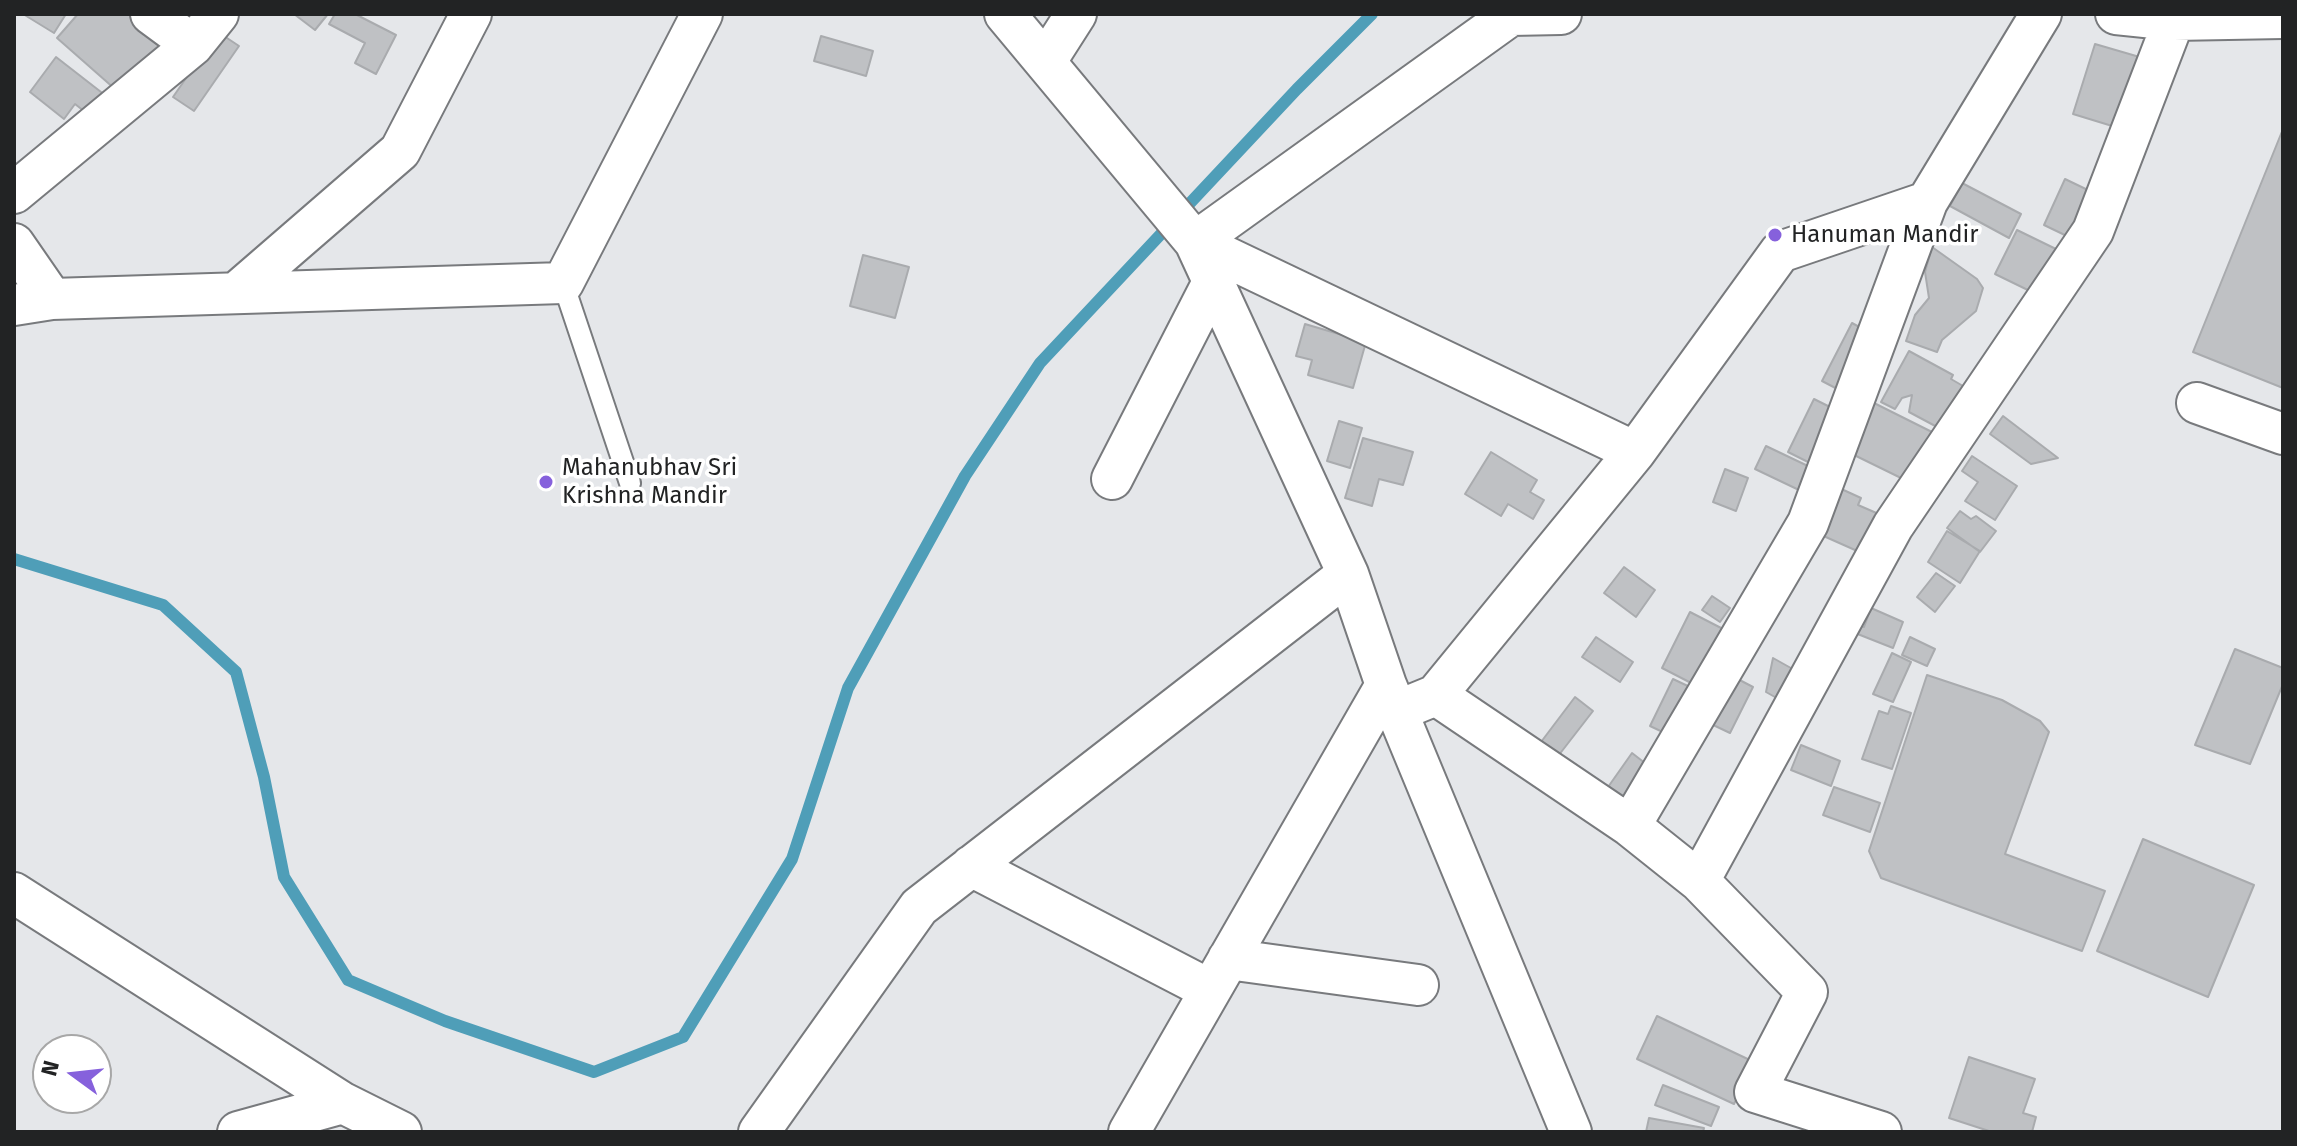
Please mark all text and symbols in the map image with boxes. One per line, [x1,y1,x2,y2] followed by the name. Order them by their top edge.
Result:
[1791,221,1979,249] place label: Hanuman Mandir
[1766,226,1784,244] marker: Hanuman Mandir
[562,454,737,510] place label: Mahanubhav Sri Krishna Mandir
[537,473,555,491] marker: Mahanubhav Sri Krishna Mandir
[32,1034,112,1114] north arrow
[35,1058,65,1079] text: N

